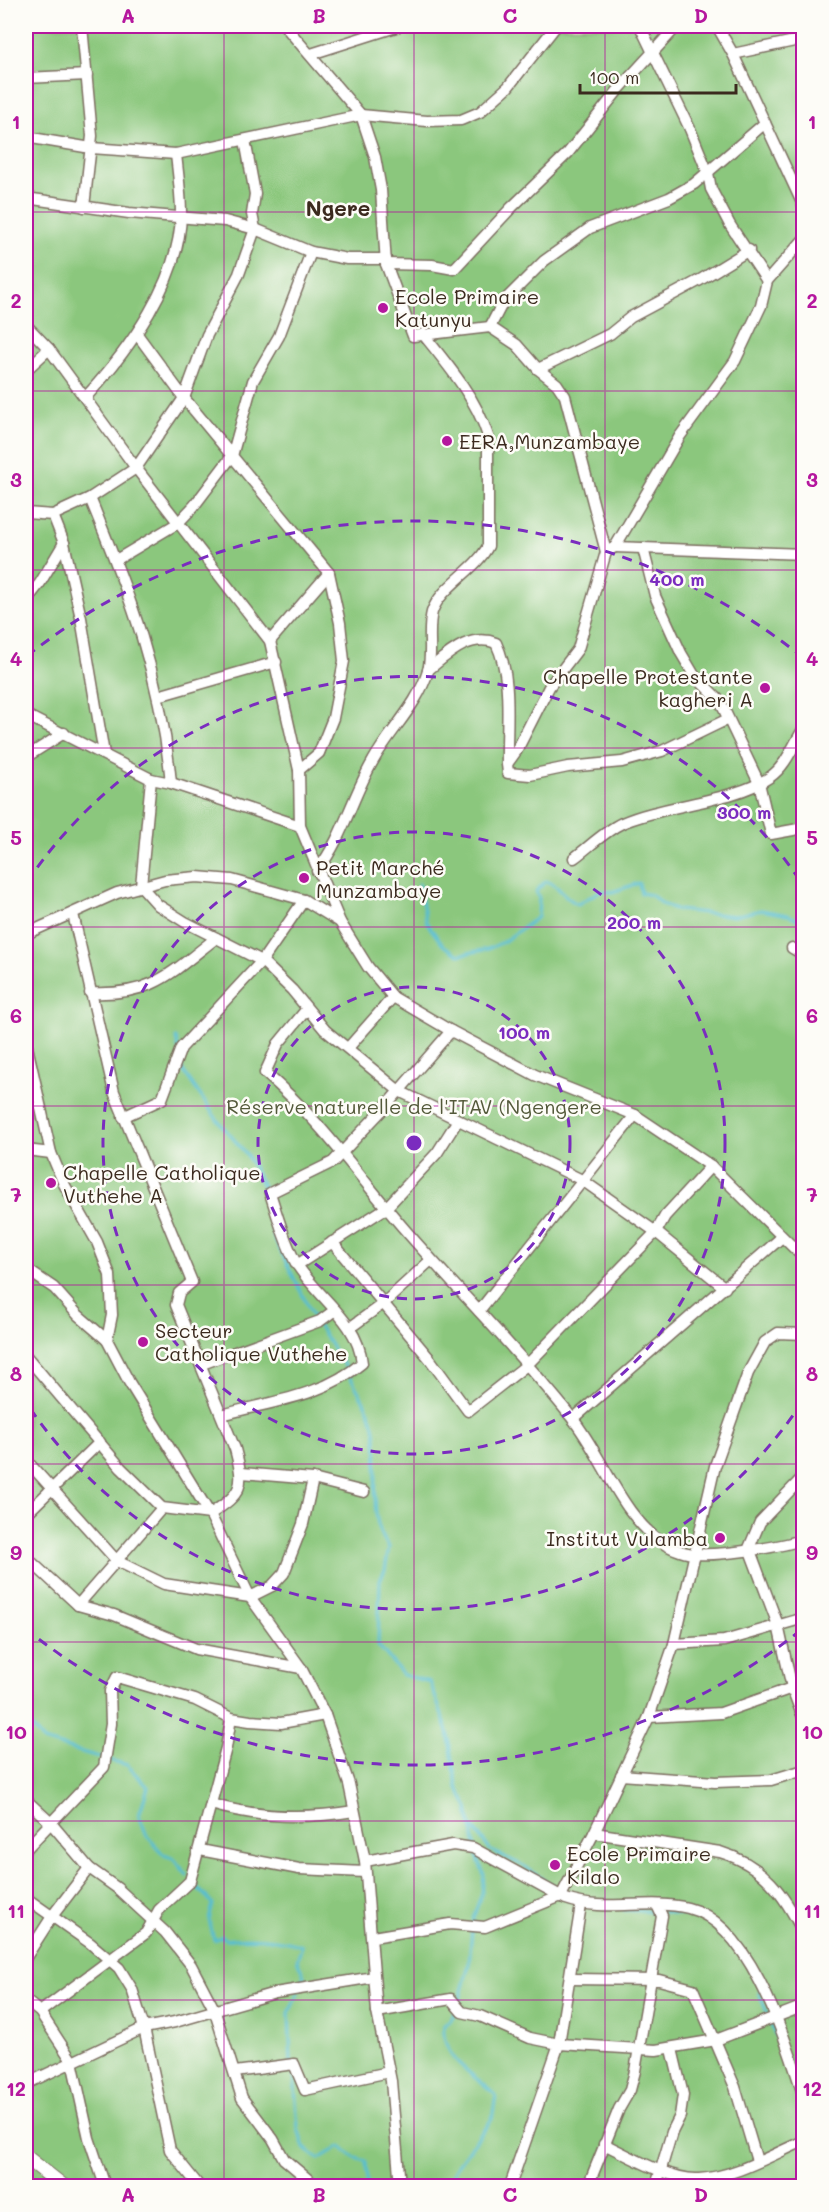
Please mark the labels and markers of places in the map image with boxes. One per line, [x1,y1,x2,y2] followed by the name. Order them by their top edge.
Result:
[395,283,539,332] place label: Ecole Primaire Katunyu
[376,301,390,315] marker: Ecole Primaire Katunyu
[459,428,640,454] place label: EERA,Munzambaye
[440,434,454,448] marker: EERA,Munzambaye
[543,663,753,712] place label: Chapelle Protestante kagheri A
[758,681,772,695] marker: Chapelle Protestante kagheri A
[316,854,445,903] place label: Petit Marché Munzambaye
[297,871,311,885] marker: Petit Marché Munzambaye
[404,1133,424,1153] centre of rings
[63,1159,261,1208] place label: Chapelle Catholique Vuthehe A
[44,1176,58,1190] marker: Chapelle Catholique Vuthehe A
[155,1317,347,1366] place label: Secteur Catholique Vuthehe
[136,1335,150,1349] marker: Secteur Catholique Vuthehe
[546,1525,708,1551] place label: Institut Vulamba
[713,1531,727,1545] marker: Institut Vulamba
[567,1840,711,1889] place label: Ecole Primaire Kilalo
[548,1858,562,1872] marker: Ecole Primaire Kilalo

